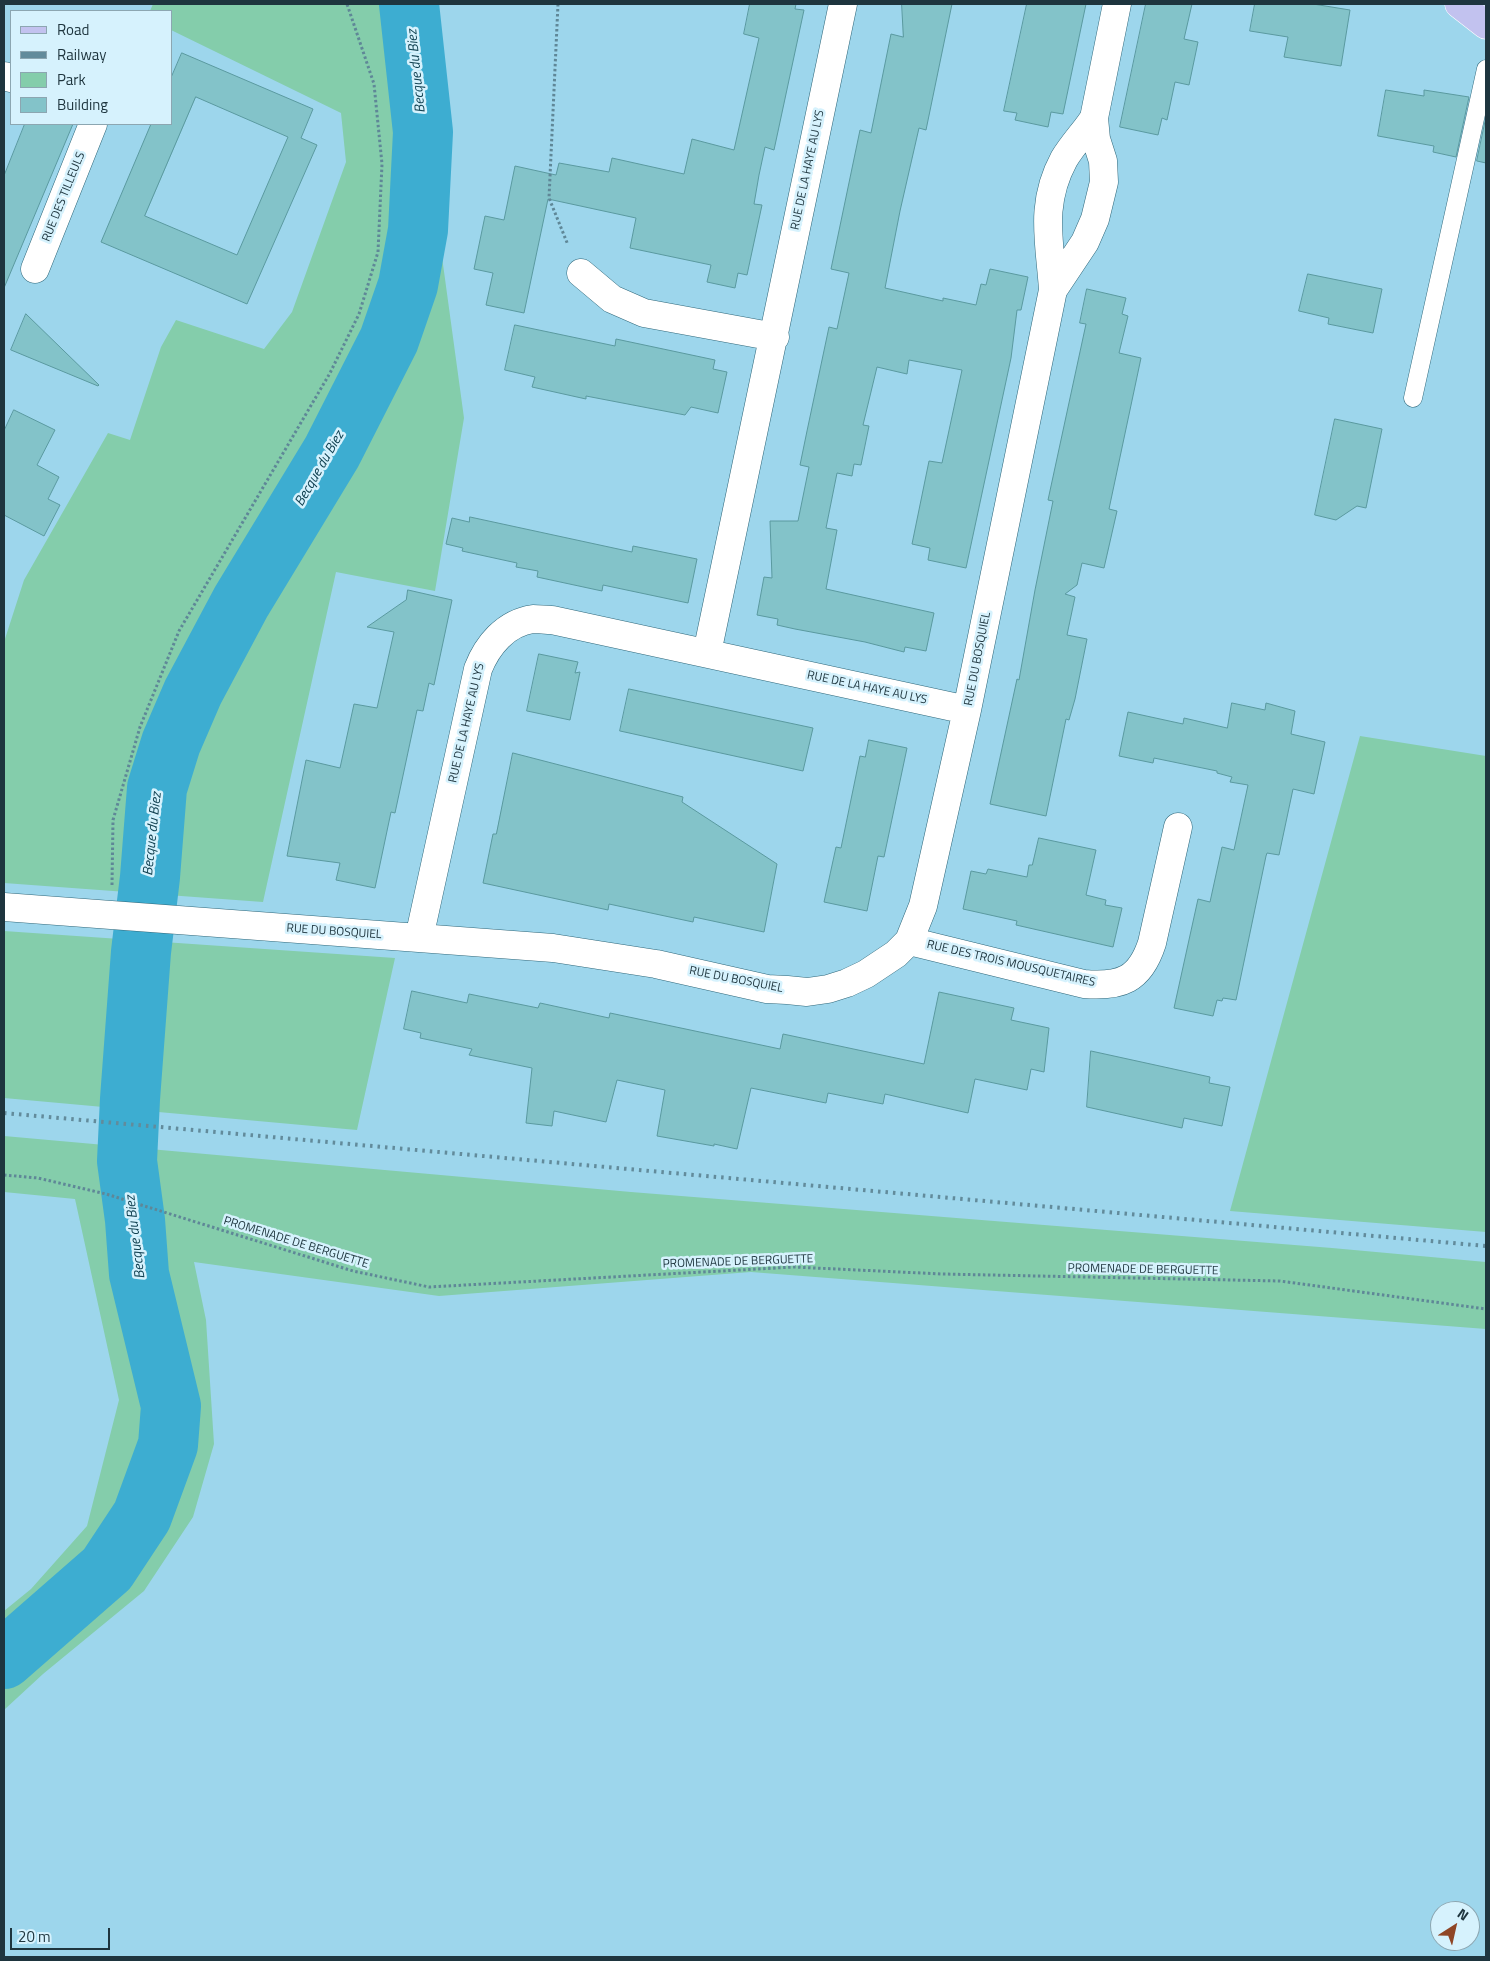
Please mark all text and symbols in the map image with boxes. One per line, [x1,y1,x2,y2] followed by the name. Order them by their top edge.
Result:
[10,10,172,125] legend
[57,18,89,41] text: Road
[404,28,430,114] water label: Becque du Biez
[57,43,107,66] text: Railway
[57,68,86,91] text: Park
[57,93,108,116] text: Building
[788,109,828,231] street label: RUE DE LA HAYE AU LYS
[39,150,89,244] street label: RUE DES TILLEULS
[292,428,348,510] water label: Becque du Biez
[962,611,994,707] street label: RUE DU BOSQUIEL
[446,662,488,784] street label: RUE DE LA HAYE AU LYS
[806,668,928,708] street label: RUE DE LA HAYE AU LYS
[140,791,166,877] water label: Becque du Biez
[286,921,382,943] street label: RUE DU BOSQUIEL
[925,938,1097,990] street label: RUE DES TROIS MOUSQUETAIRES
[688,964,784,996] street label: RUE DU BOSQUIEL
[123,1194,149,1280] water label: Becque du Biez
[222,1214,370,1272] street label: PROMENADE DE BERGUETTE
[662,1252,814,1272] street label: PROMENADE DE BERGUETTE
[1067,1261,1219,1279] street label: PROMENADE DE BERGUETTE
[1430,1901,1480,1951] north arrow
[1453,1903,1473,1926] text: N
[12,1918,112,1950] scale bar
[18,1925,51,1948] text: 20 m

